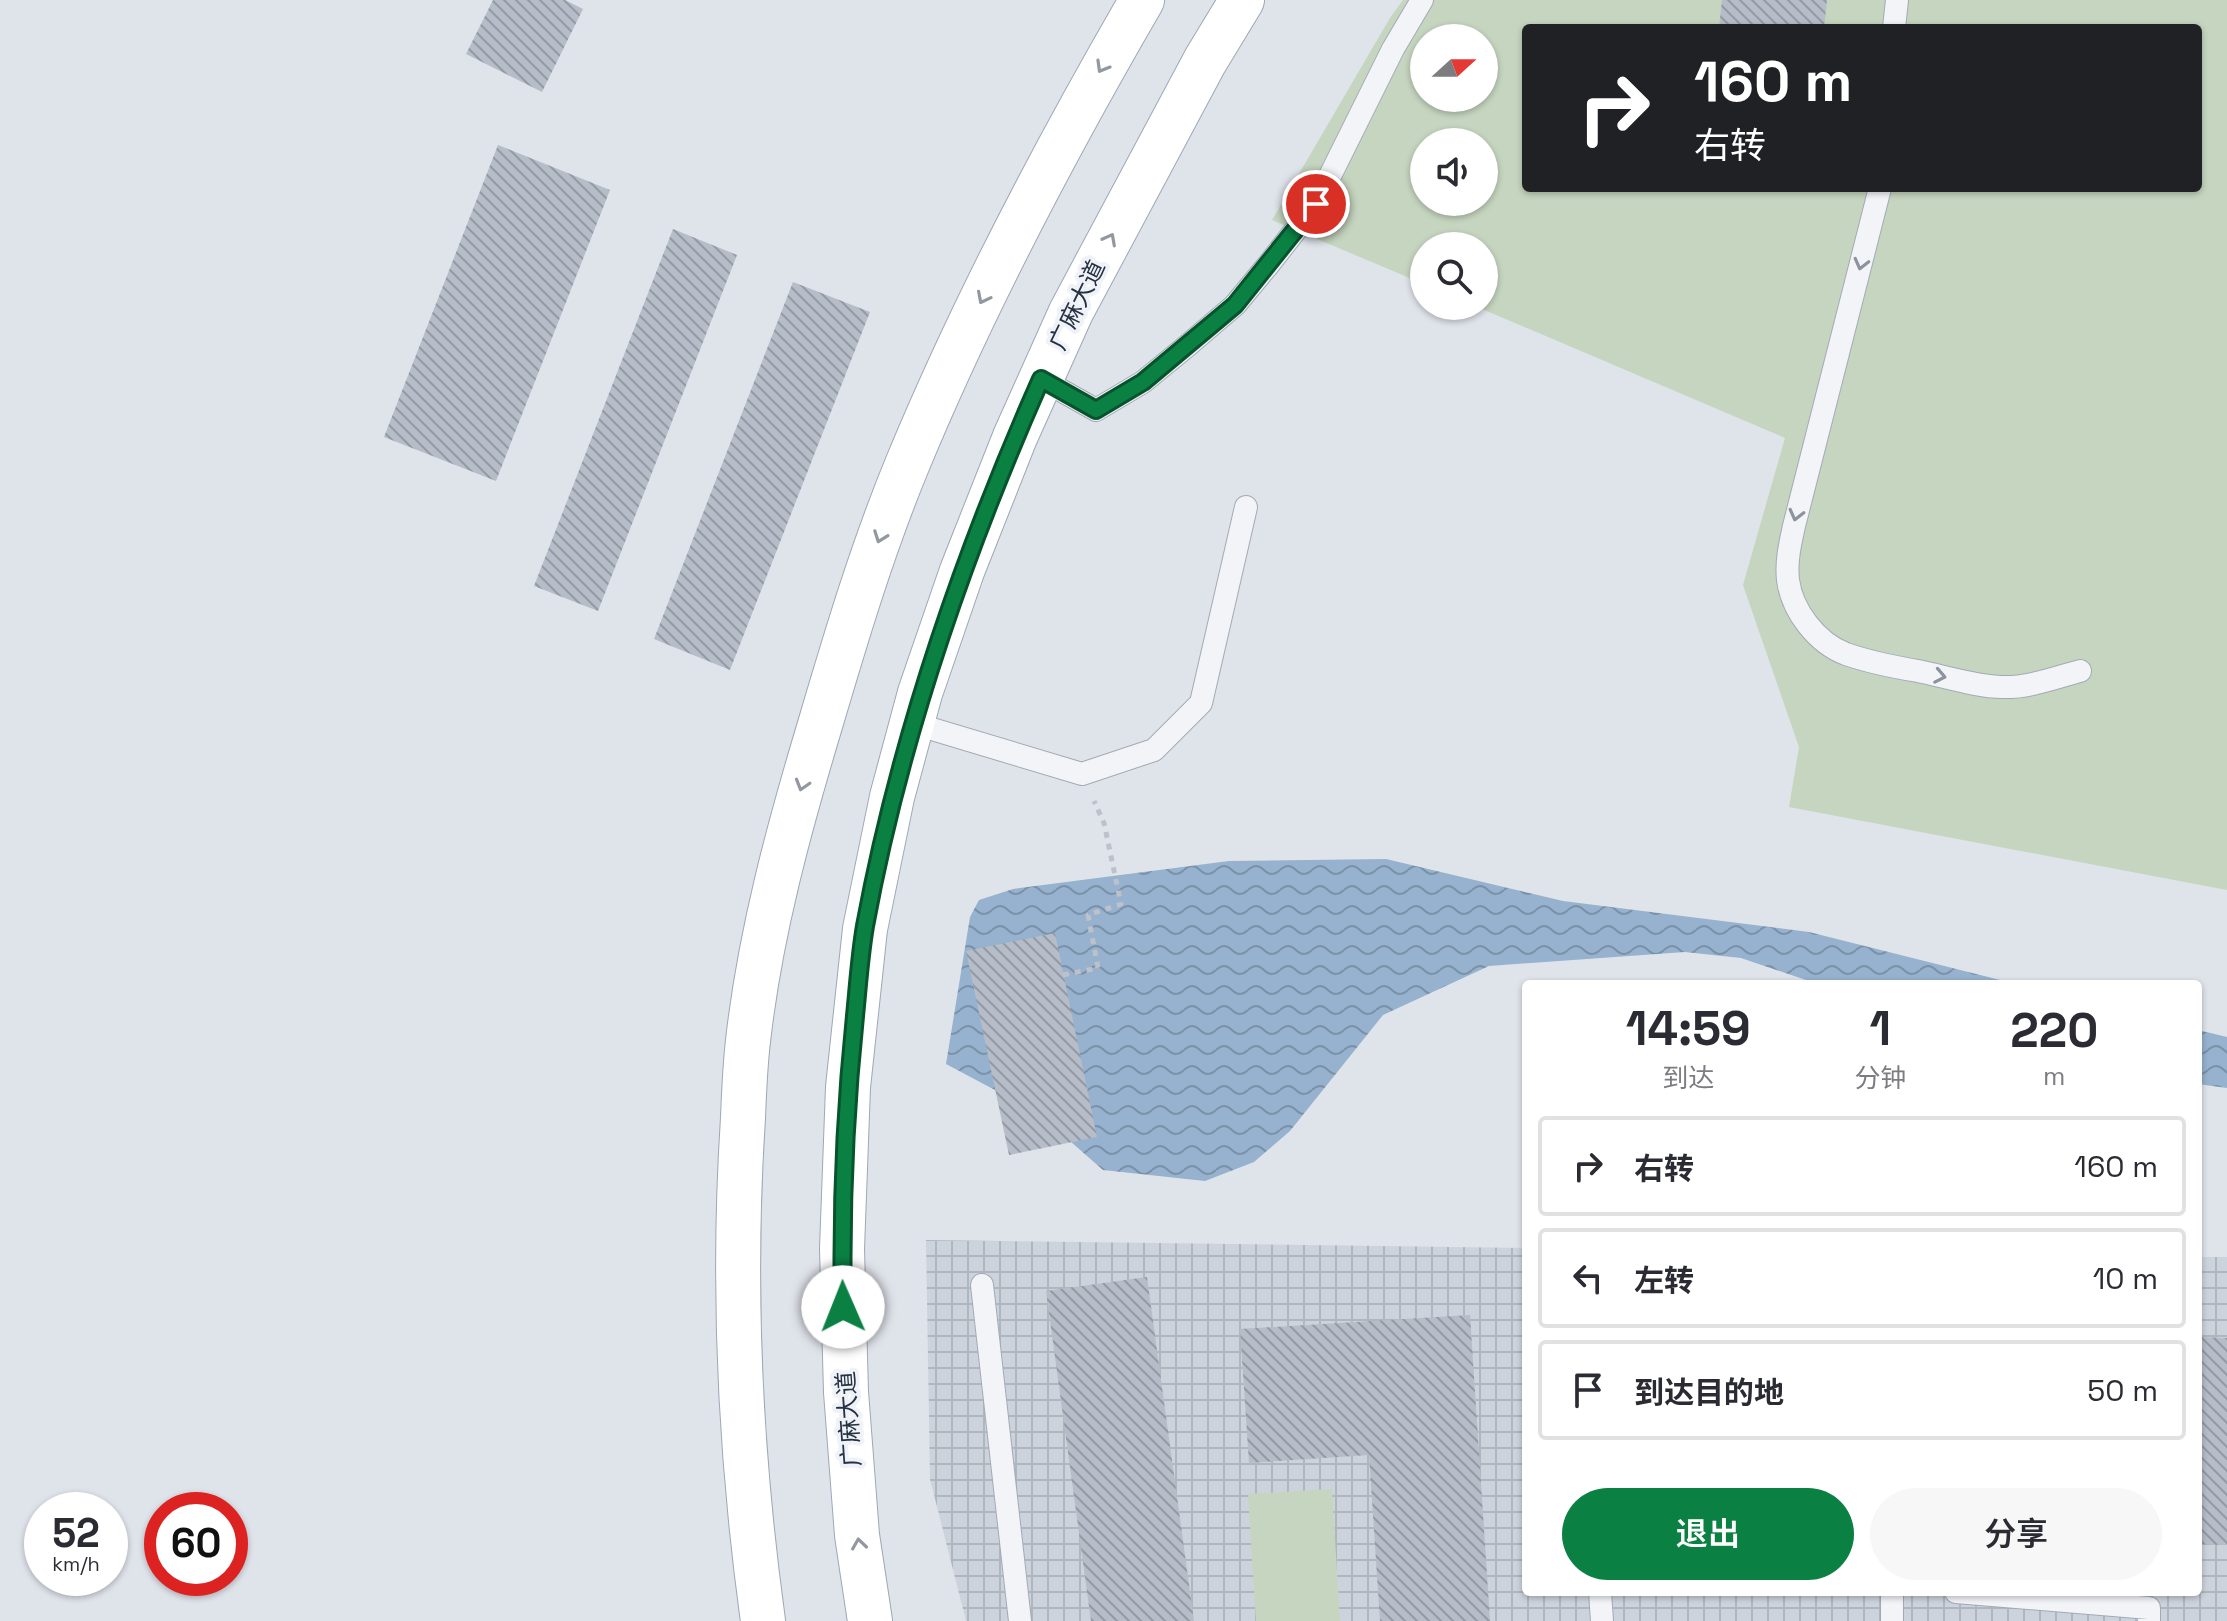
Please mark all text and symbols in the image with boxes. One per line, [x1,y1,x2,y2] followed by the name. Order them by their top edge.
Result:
[1410,24,1498,112] north arrow
[1410,24,1498,320] map controls
[1694,46,1852,117] text: 160 m
[1562,56,1666,160] icon: right
[1096,59,1112,73] one-way arrow
[1694,123,1766,169] text: 右转
[1410,128,1498,216] button: sound
[1282,170,1350,238] pin
[1294,182,1338,226] icon: arrive
[1101,232,1116,247] one-way arrow
[1410,232,1498,320] button: search
[1042,255,1112,355] street label: 广麻大道
[1854,256,1871,270] one-way arrow
[977,290,992,305] one-way arrow
[1789,508,1806,522] one-way arrow
[873,529,890,543] one-way arrow
[1933,666,1947,683] one-way arrow
[795,777,811,791] one-way arrow
[1626,998,1751,1059] text: 14:59
[1870,998,1891,1059] text: 1
[2010,1000,2098,1061] text: 220
[2043,1059,2065,1093] text: m
[1662,1061,1714,1095] text: 到达
[1854,1061,1906,1095] text: 分钟
[1566,1144,1610,1188] icon: right
[2074,1147,2158,1186] text: 160 m
[1634,1149,1694,1188] text: 右转
[1566,1256,1610,1300] icon: left
[2093,1259,2158,1298] text: 10 m
[1634,1261,1694,1300] text: 左转
[801,1265,885,1349] position arrow
[1566,1368,1610,1412] icon: arrive
[830,1370,867,1468] street label: 广麻大道
[2087,1371,2158,1410] text: 50 m
[1634,1373,1784,1412] text: 到达目的地
[1562,1488,1854,1580] button: 退出
[1870,1488,2162,1580] button: 分享
[144,1492,248,1596] speed limit sign: 60
[52,1508,100,1559] text: 52
[851,1537,868,1551] one-way arrow
[52,1551,100,1577] text: km/h

